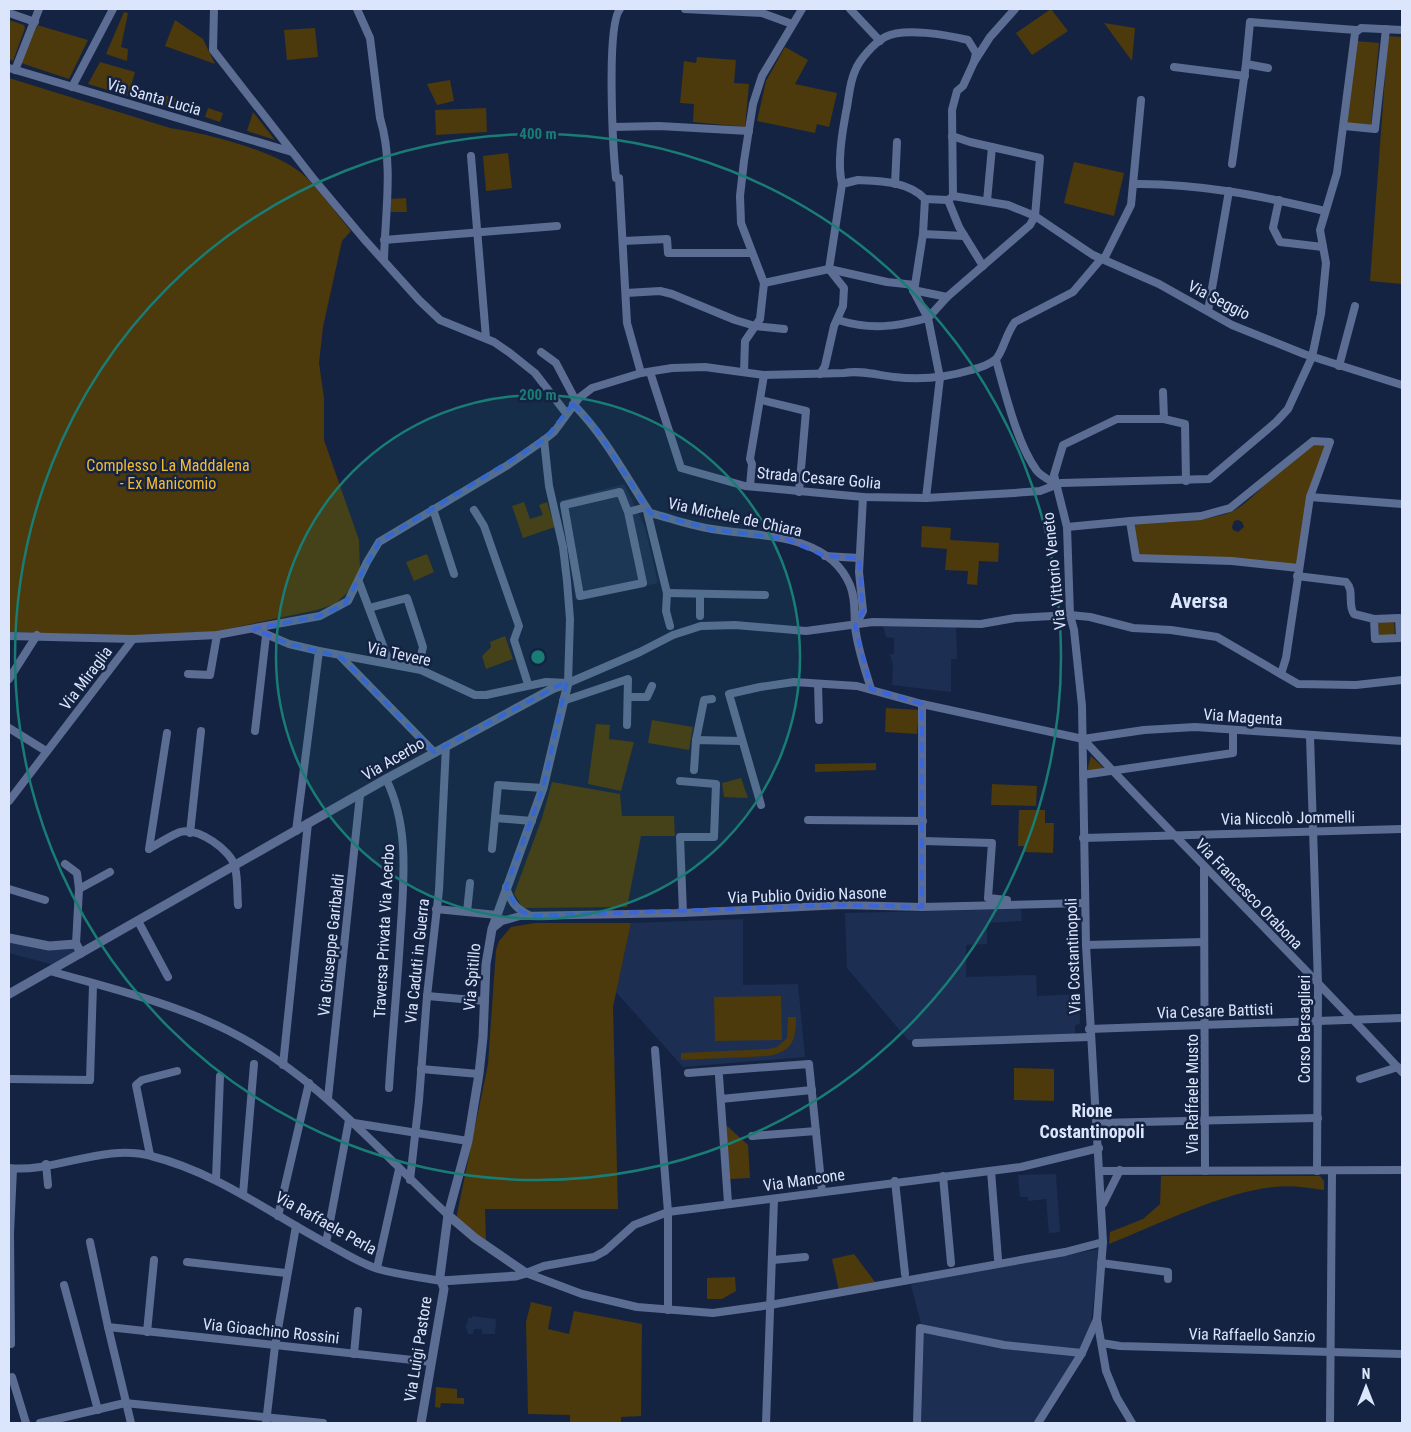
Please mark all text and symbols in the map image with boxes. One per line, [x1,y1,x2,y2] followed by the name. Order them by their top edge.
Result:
[105,74,203,120] street label: Via Santa Lucia
[519,125,557,143] text: 400 m
[1185,276,1253,324] street label: Via Seggio
[519,386,557,404] text: 200 m
[86,456,250,493] park label: Complesso La Maddalena - Ex Manicomio
[756,463,882,493] street label: Strada Cesare Golia
[666,493,804,541] street label: Via Michele de Chiara
[1038,511,1070,631] street label: Via Vittorio Veneto
[1170,589,1228,613] district label: Aversa
[365,638,433,670] street label: Via Tevere
[56,642,116,714] street label: Via Miraglia
[529,648,547,666] centre of rings
[1203,705,1283,729] street label: Via Magenta
[358,734,428,784] street label: Via Acerbo
[1221,807,1355,829] street label: Via Niccolò Jommelli
[1191,835,1307,953] street label: Via Francesco Orabona
[370,843,398,1019] street label: Traversa Privata Via Acerbo
[314,873,348,1017] street label: Via Giuseppe Garibaldi
[727,883,887,907] street label: Via Publio Ovidio Nasone
[401,898,433,1024] street label: Via Caduti in Guerra
[1061,898,1085,1014] street label: Via Costantinopoli
[460,942,484,1012] street label: Via Spitillo
[1295,975,1314,1083] street label: Corso Bersaglieri
[1156,999,1274,1023] street label: Via Cesare Battisti
[1183,1034,1202,1154] street label: Via Raffaele Musto
[1039,1100,1145,1142] district label: Rione Costantinopoli
[762,1165,846,1195] street label: Via Mancone
[272,1187,380,1259] street label: Via Raffaele Perla
[400,1295,436,1403] street label: Via Luigi Pastore
[202,1314,340,1348] street label: Via Gioachino Rossini
[1188,1324,1316,1346] street label: Via Raffaello Sanzio
[1341,1362,1391,1412] north arrow
[1362,1366,1370,1382] text: N

